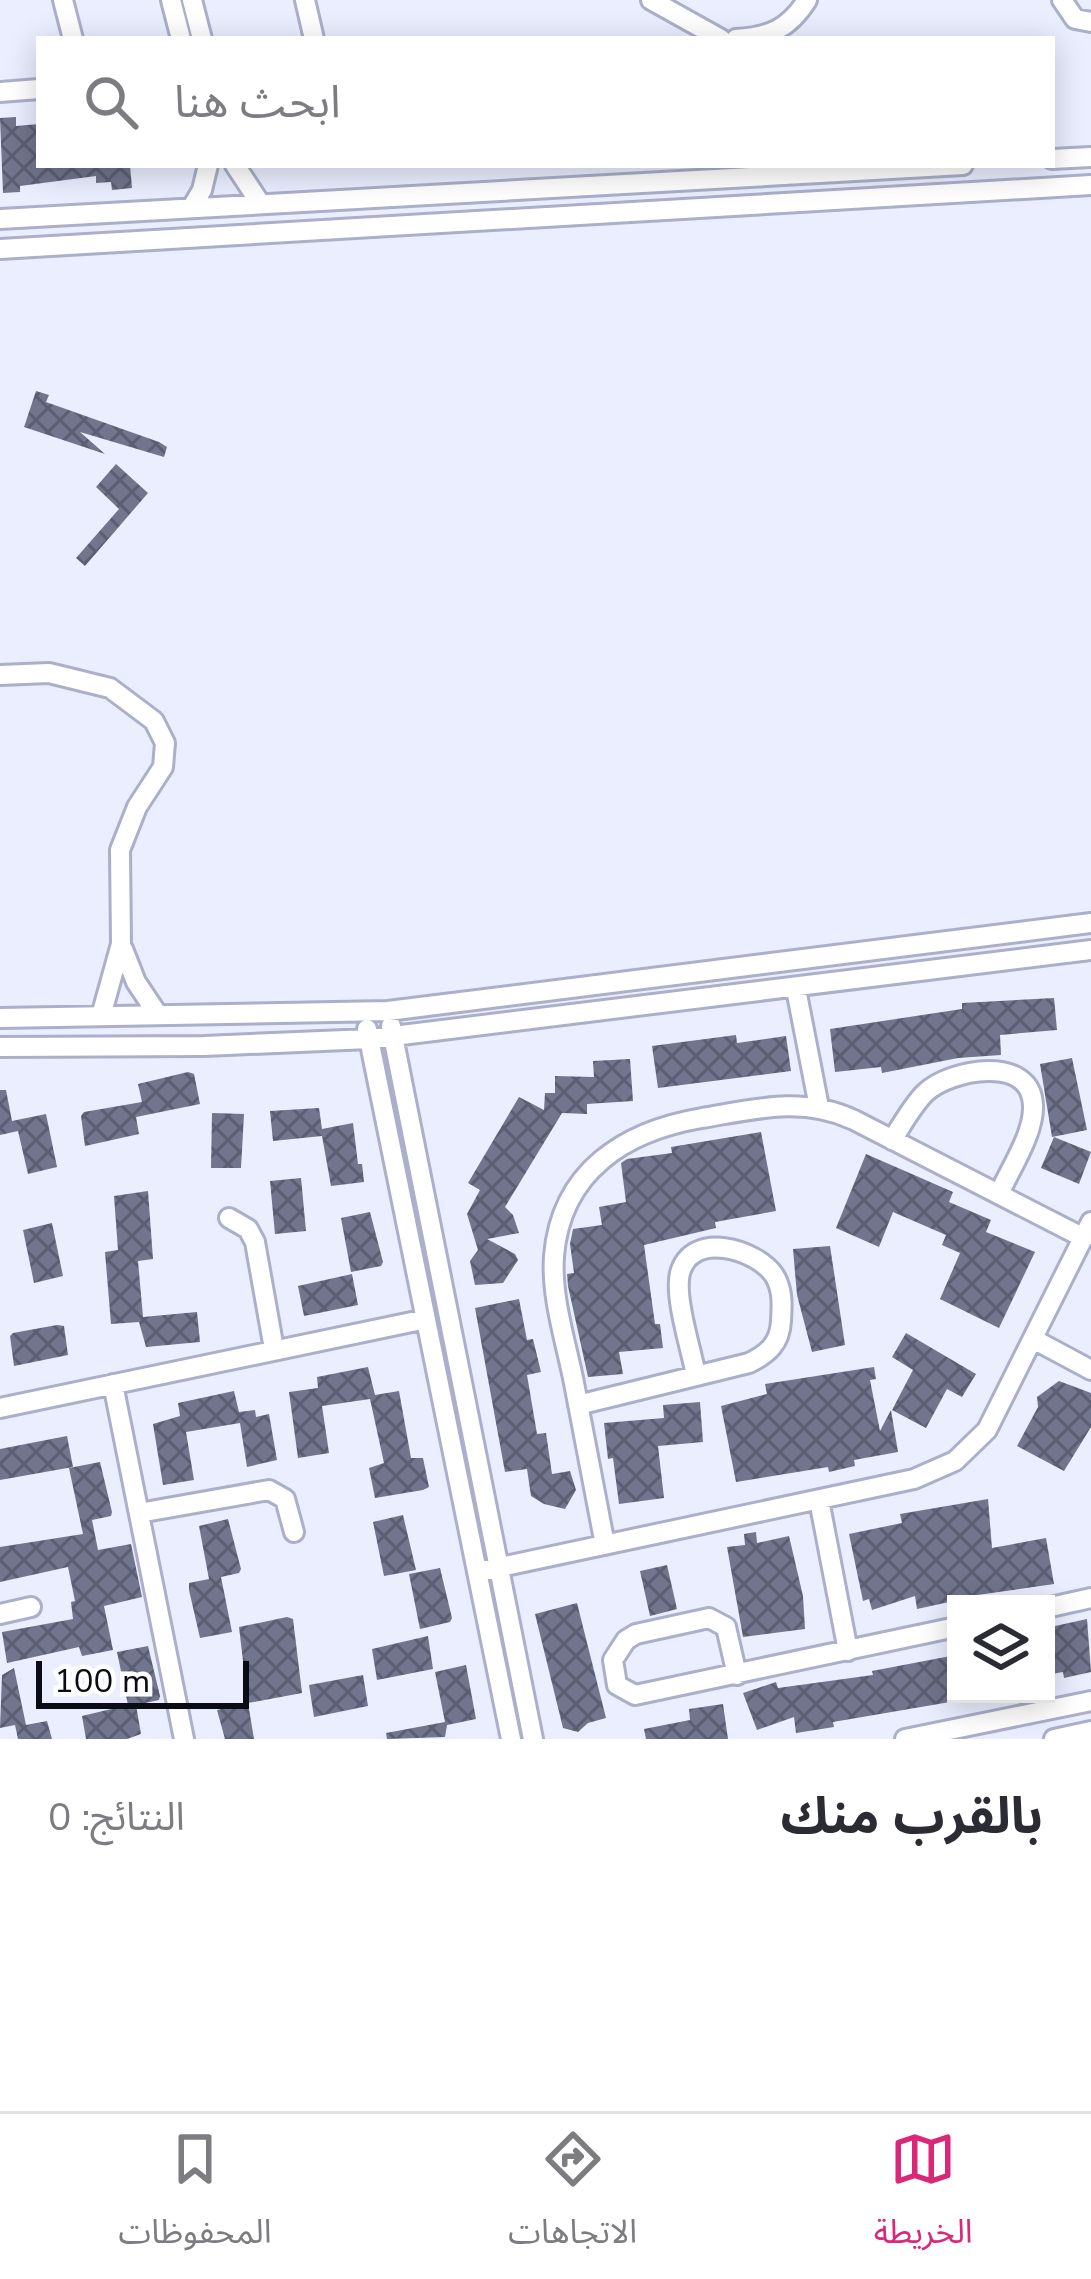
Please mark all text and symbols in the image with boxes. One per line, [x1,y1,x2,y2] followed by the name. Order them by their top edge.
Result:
[36,36,1055,168] search box
[78,69,144,135] icon: search
[174,72,341,133] text: ابحث هنا
[947,1595,1055,1703] map controls
[947,1595,1055,1703] button: layers
[36,1655,249,1708] scale bar
[54,1659,150,1704] text: 100 m
[781,1781,1043,1851] text: بالقرب منك
[48,1791,185,1844] text: النتائج: 0
[118,2126,272,2267] tab: المحفوظات
[508,2126,637,2267] tab: الاتجاهات
[874,2126,973,2267] tab: الخريطة

